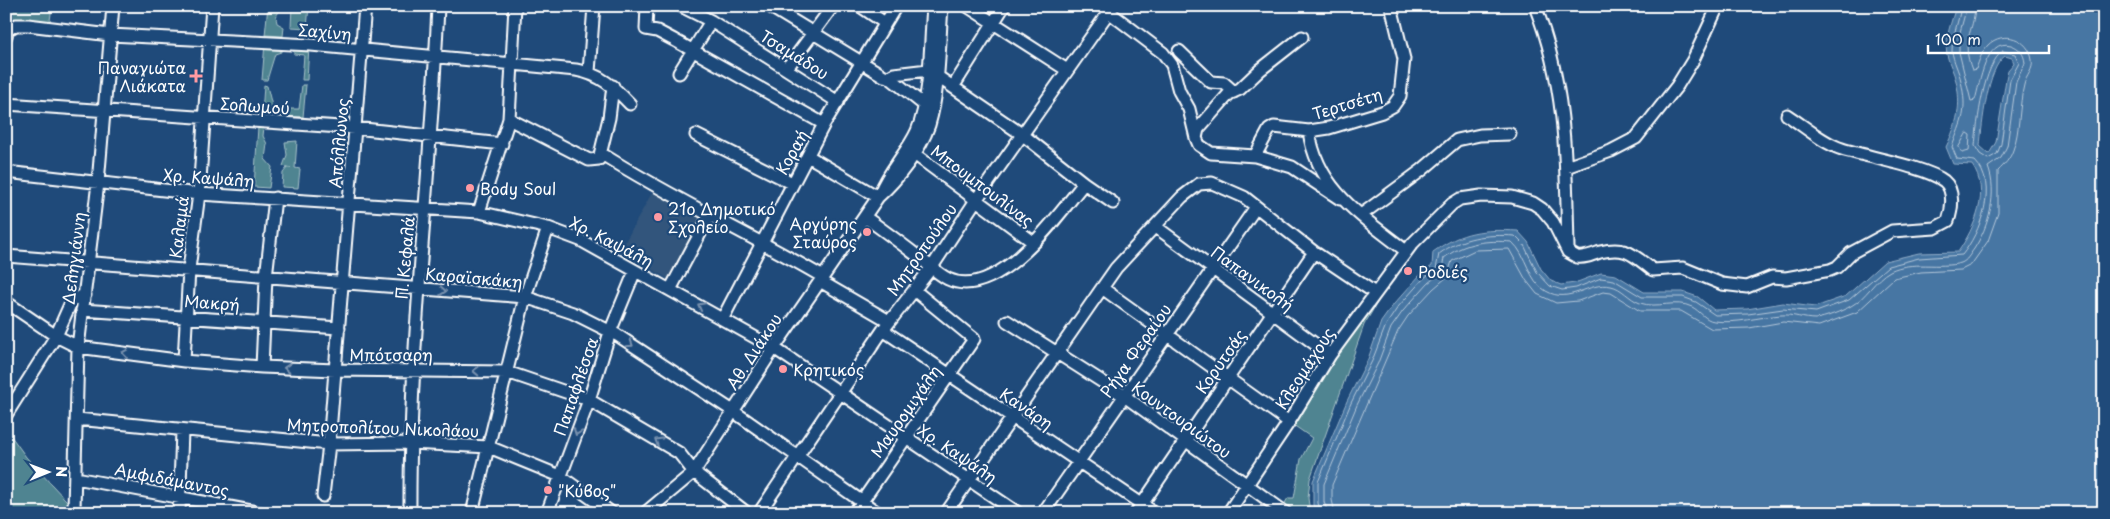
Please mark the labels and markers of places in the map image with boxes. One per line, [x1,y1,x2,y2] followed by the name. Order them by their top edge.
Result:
[98,55,186,97] place label: Παναγιώτα Λιάκατα
[190,70,202,82] marker: Παναγιώτα Λιάκατα
[480,176,556,200] place label: Body Soul
[464,182,476,194] marker: Body Soul
[668,196,775,238] place label: 21ο Δημοτικό Σχολείο
[652,211,664,223] marker: 21ο Δημοτικό Σχολείο
[789,211,857,253] place label: Αργύρης Σταύρος
[861,226,873,238] marker: Αργύρης Σταύρος
[1418,259,1468,283] place label: Ροδιές
[1402,265,1414,277] marker: Ροδιές
[793,357,864,381] place label: Κρητικός
[777,363,789,375] marker: Κρητικός
[558,478,616,502] place label: "Κύβος"
[542,484,554,496] marker: "Κύβος"

